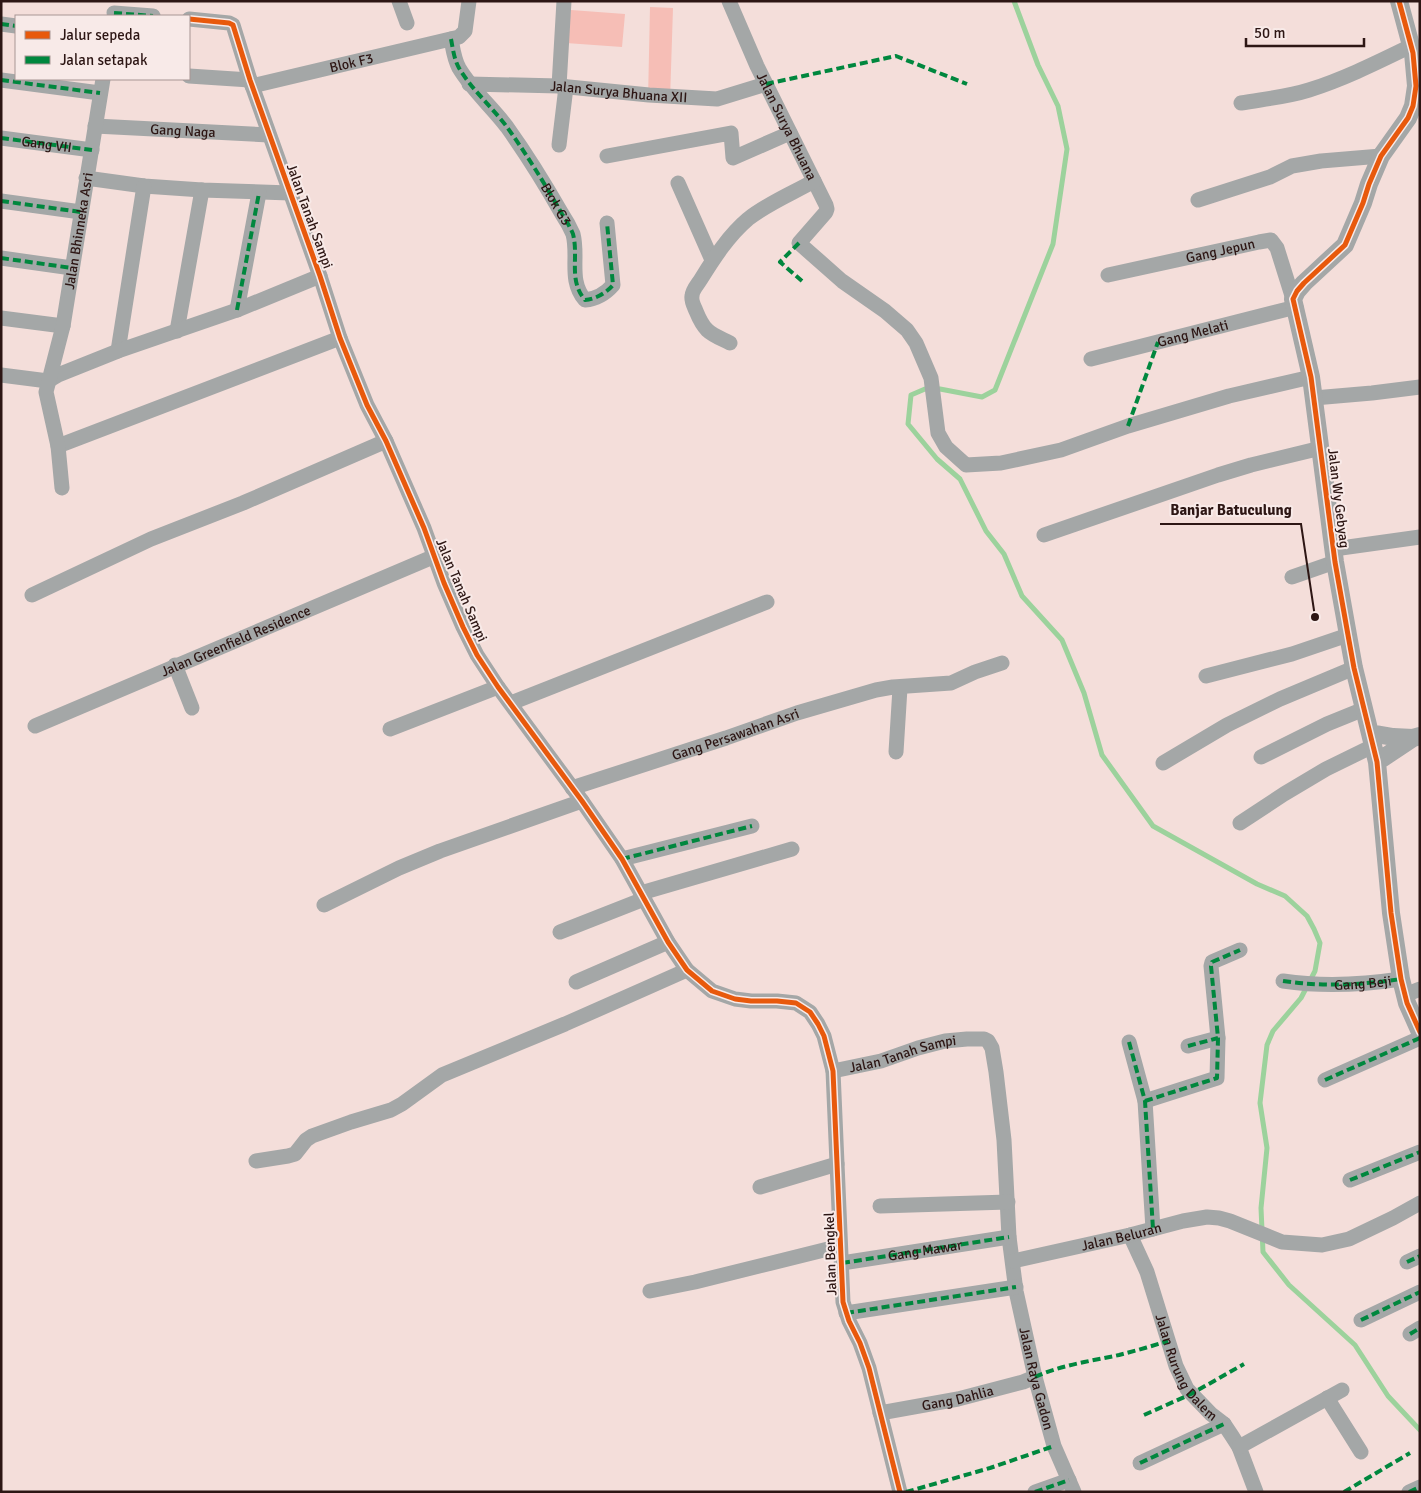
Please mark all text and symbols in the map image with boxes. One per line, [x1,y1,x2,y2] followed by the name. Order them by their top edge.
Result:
[15,15,190,80] legend
[1246,15,1364,47] scale bar
[1254,24,1285,42] text: 50 m
[60,26,140,44] text: Jalur sepeda
[328,50,375,76] street label: Blok F3
[60,51,148,69] text: Jalan setapak
[753,70,820,183] street label: Jalan Surya Bhuana
[550,78,688,106] street label: Jalan Surya Bhuana XII
[150,121,216,141] street label: Gang Naga
[20,133,73,156] street label: Gang VII
[283,161,336,271] street label: Jalan Tanah Sampi
[61,171,97,291] street label: Jalan Bhinneka Asri
[537,180,575,229] street label: Blok G3
[1184,235,1257,267] street label: Gang Jepun
[1156,317,1230,351] street label: Gang Melati
[1324,447,1353,549] street label: Jalan Wy Gebyag
[1160,494,1301,524] callout: Banjar Batuculung
[1170,501,1292,519] text: Banjar Batuculung
[432,536,491,644] street label: Jalan Tanah Sampi
[158,602,313,681] street label: Jalan Greenfield Residence
[670,705,801,764] street label: Gang Persawahan Asri
[1334,972,1392,994] street label: Gang Beji
[848,1032,957,1076] street label: Jalan Tanah Sampi
[821,1212,840,1296] street label: Jalan Bengkel
[1080,1219,1163,1255] street label: Jalan Beluran
[887,1236,964,1265] street label: Gang Mawar
[1151,1312,1220,1425] street label: Jalan Rurung Dalem
[1015,1326,1057,1432] street label: Jalan Raya Gadon
[920,1382,995,1414] street label: Gang Dahlia

